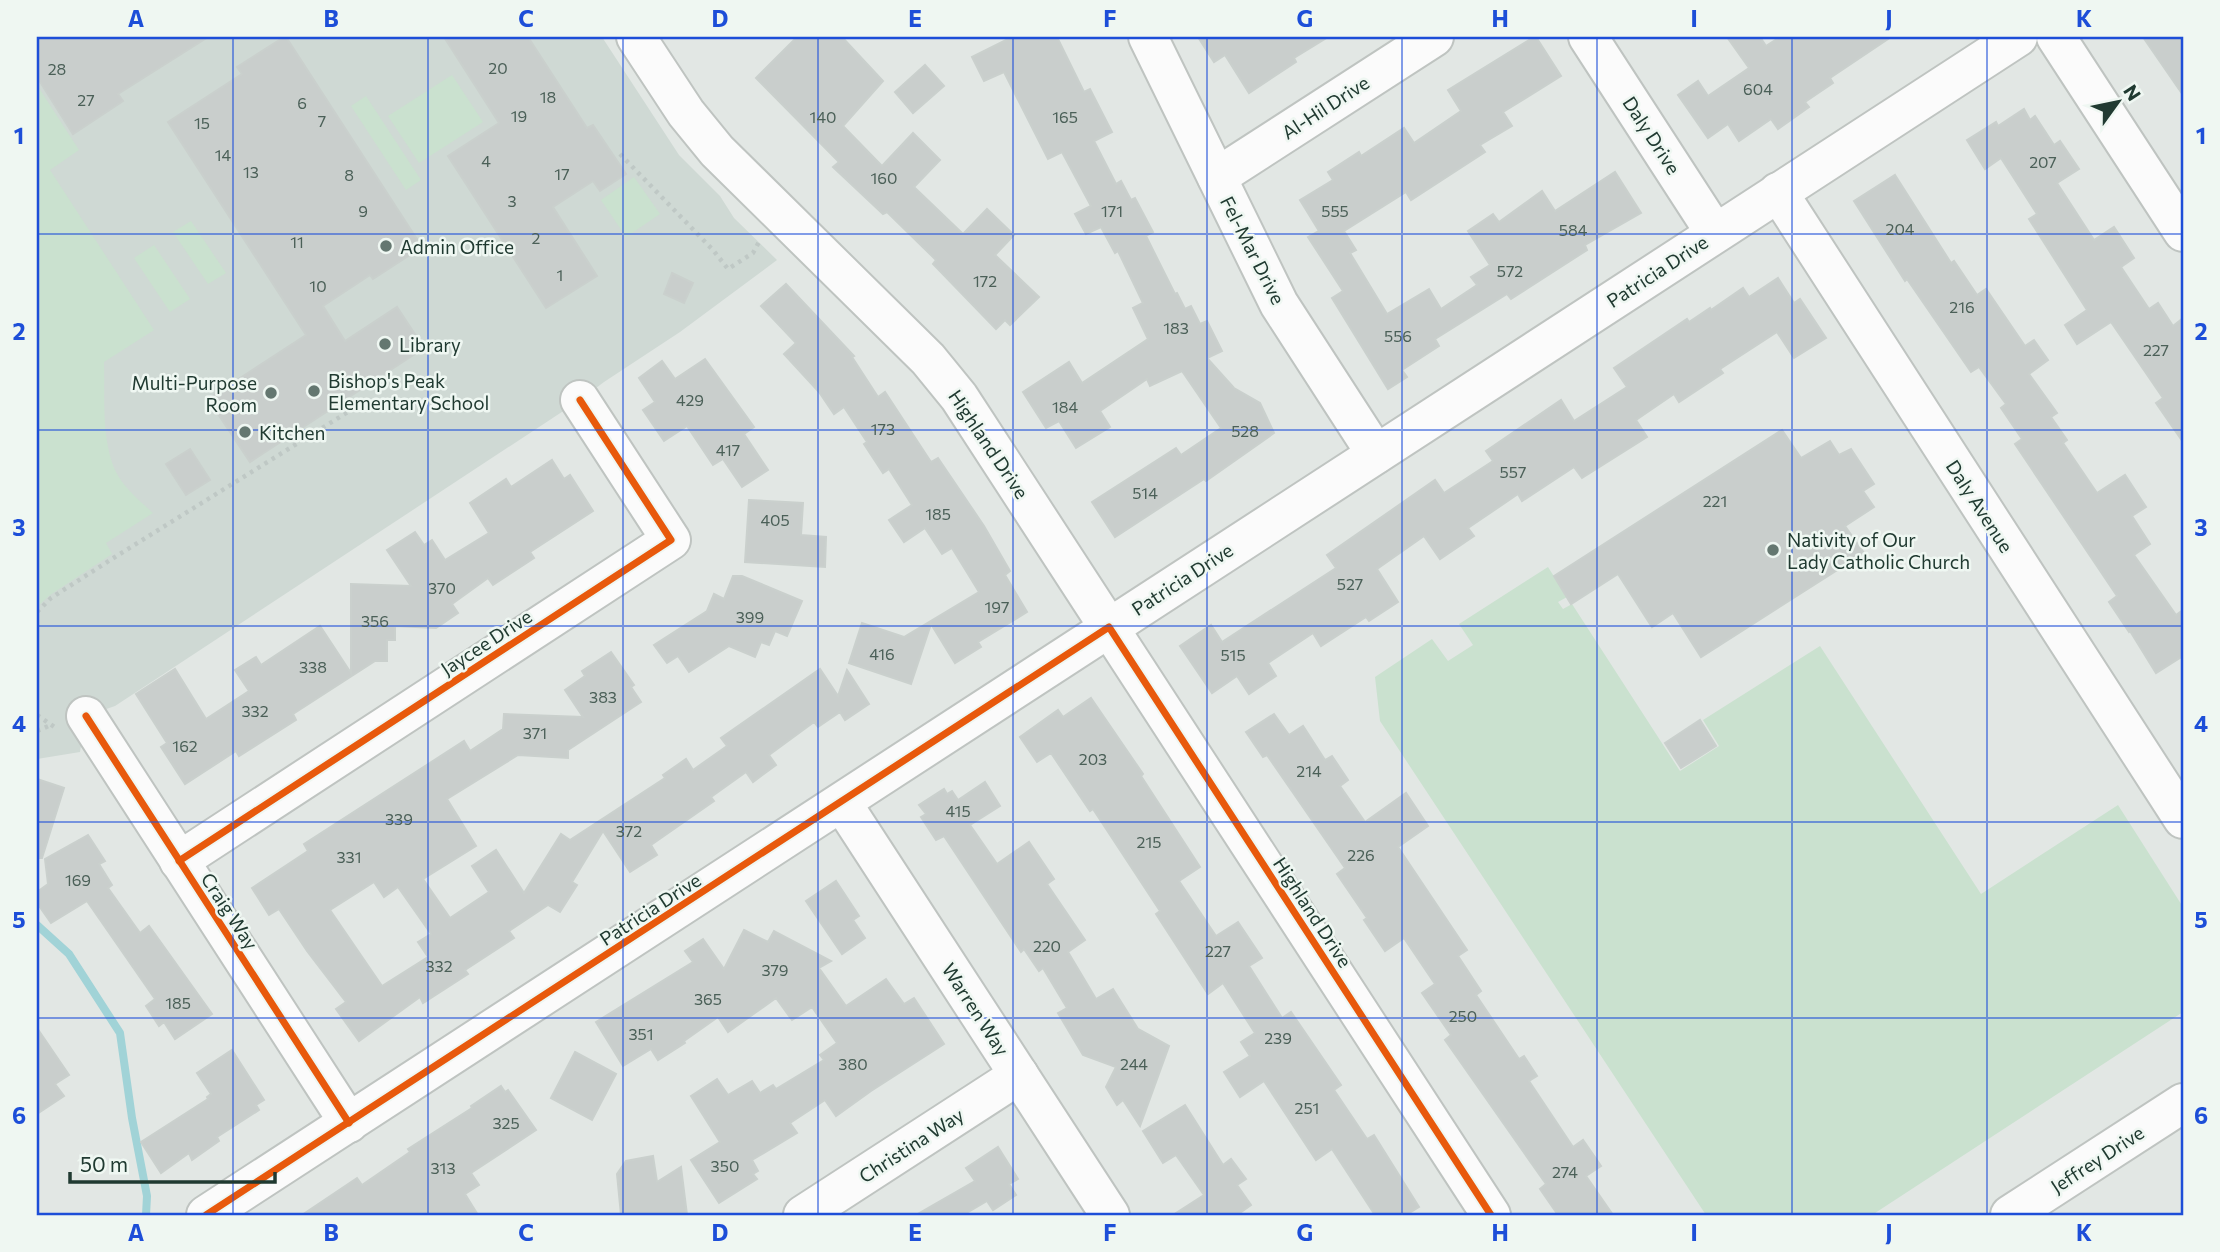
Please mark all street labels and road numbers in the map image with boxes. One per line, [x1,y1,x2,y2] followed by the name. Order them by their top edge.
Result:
[1277,70,1373,144] street label: Al-Hil Drive
[1618,92,1686,178] street label: Daly Drive
[1216,192,1290,308] street label: Fel-Mar Drive
[1602,230,1712,312] street label: Patricia Drive
[944,385,1034,503] street label: Highland Drive
[1942,455,2018,557] street label: Daly Avenue
[1127,538,1237,620] street label: Patricia Drive
[436,604,536,680] street label: Jaycee Drive
[1269,853,1357,971] street label: Highland Drive
[197,868,263,954] street label: Craig Way
[595,868,705,950] street label: Patricia Drive
[938,958,1015,1060] street label: Warren Way
[854,1103,968,1187] street label: Christina Way
[2046,1120,2148,1198] street label: Jeffrey Drive

